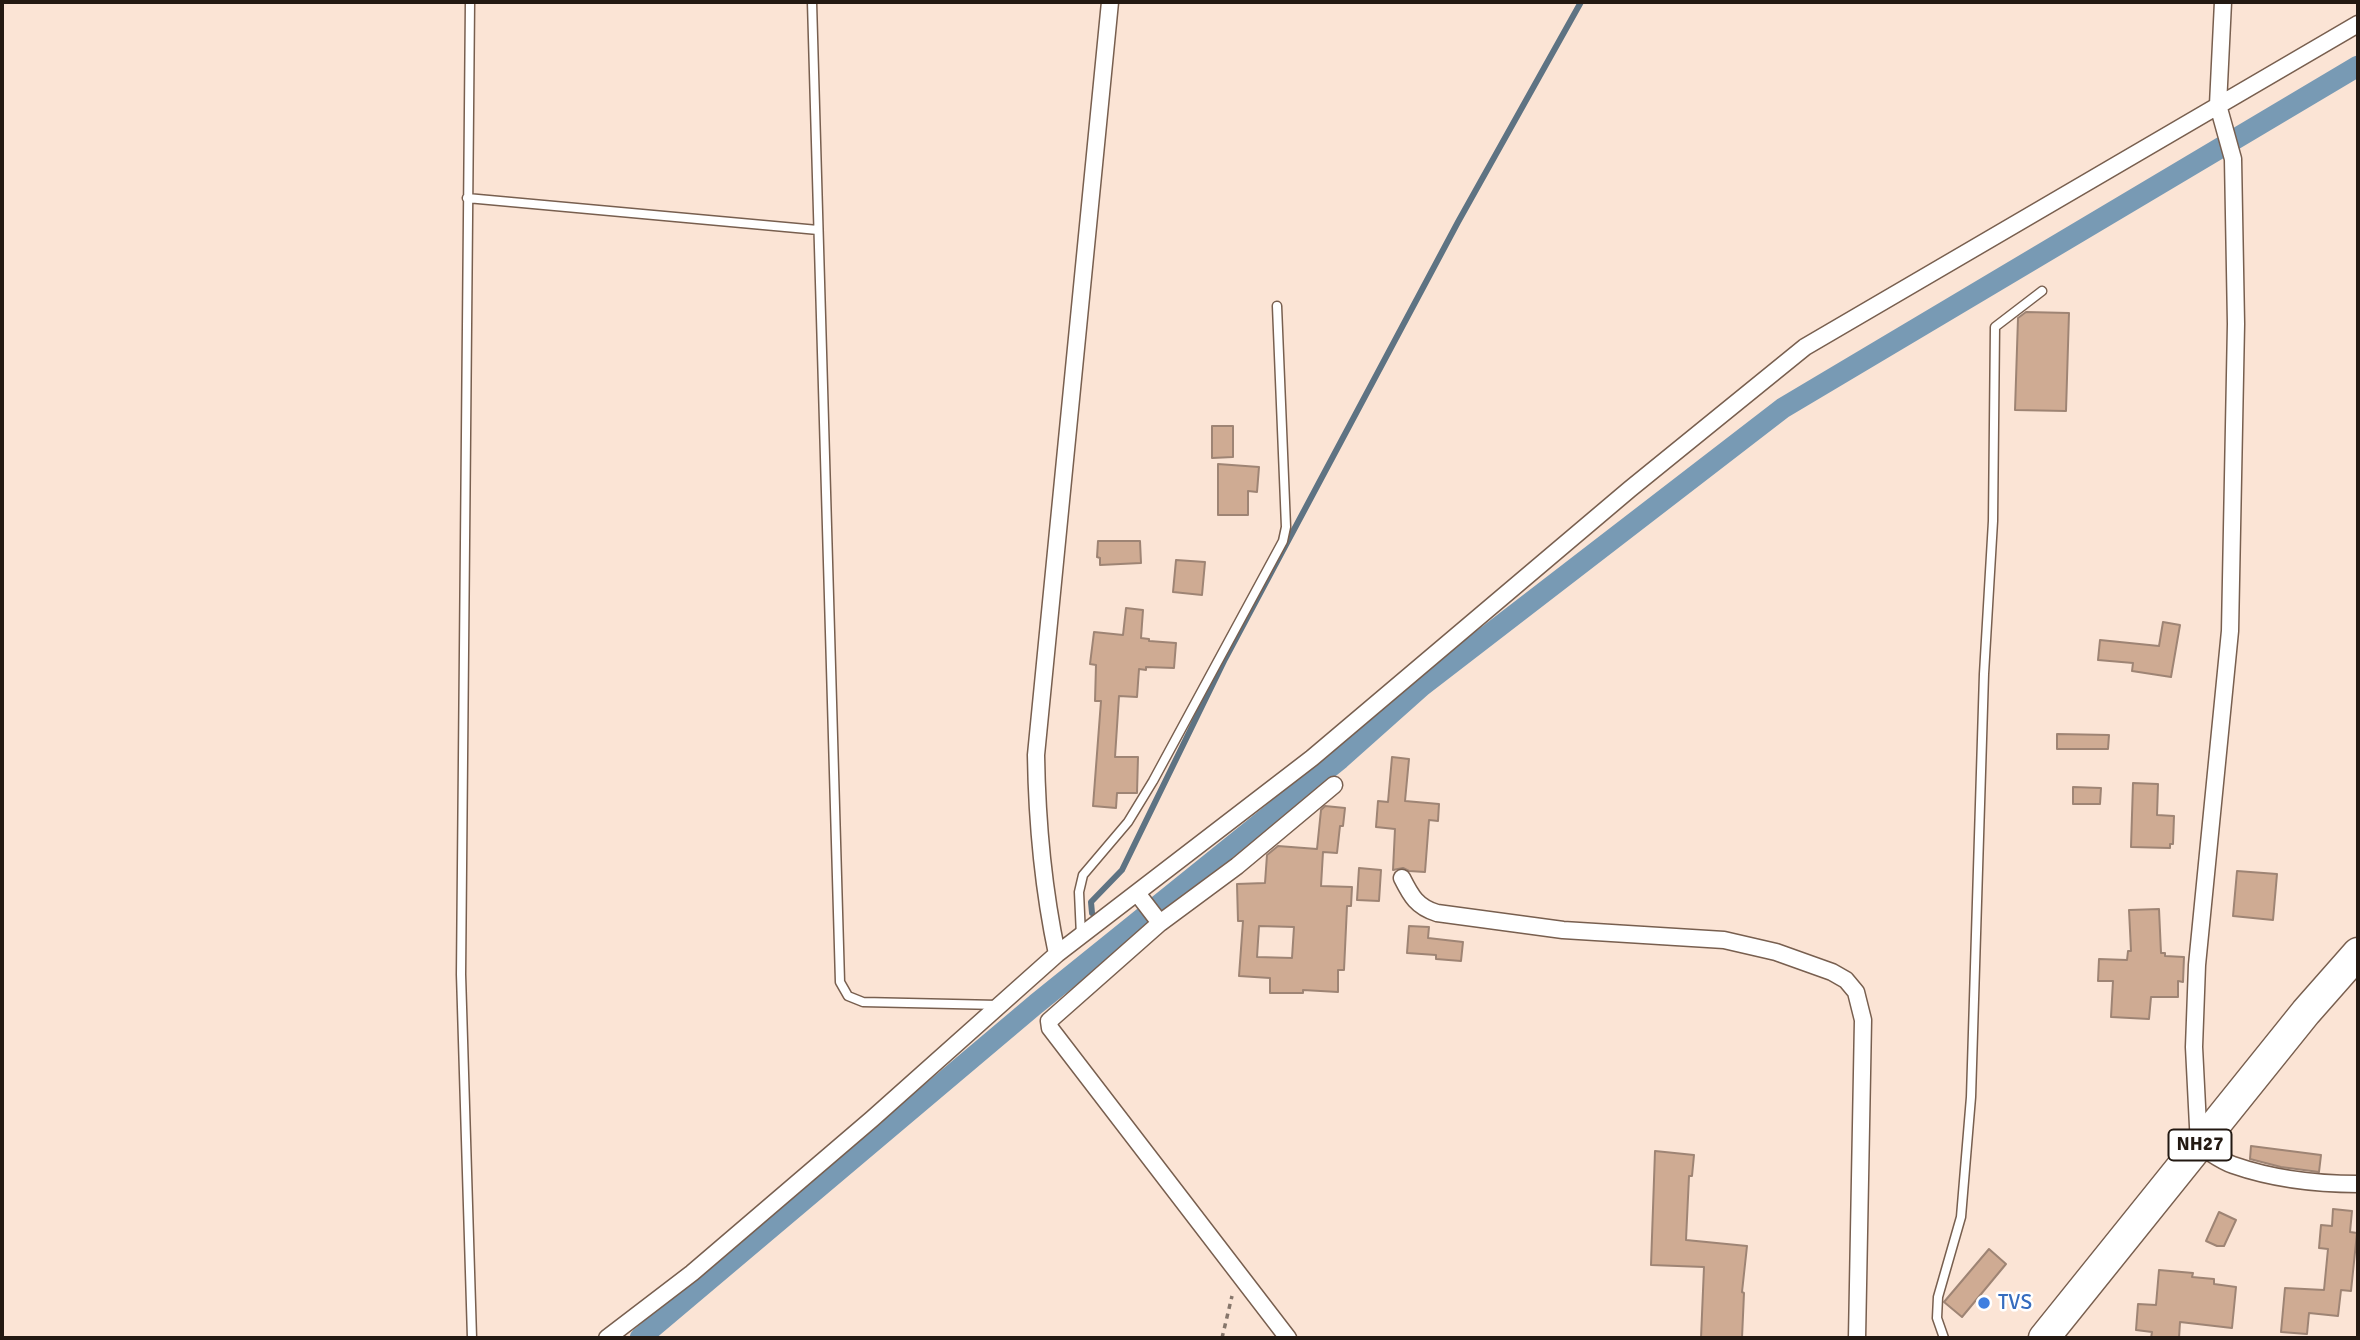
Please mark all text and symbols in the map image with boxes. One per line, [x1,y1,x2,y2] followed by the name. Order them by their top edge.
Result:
[2168,1130,2232,1161] road number: NH27
[1998,1290,2032,1316] place label: TVS
[1976,1295,1992,1311] marker: TVS

